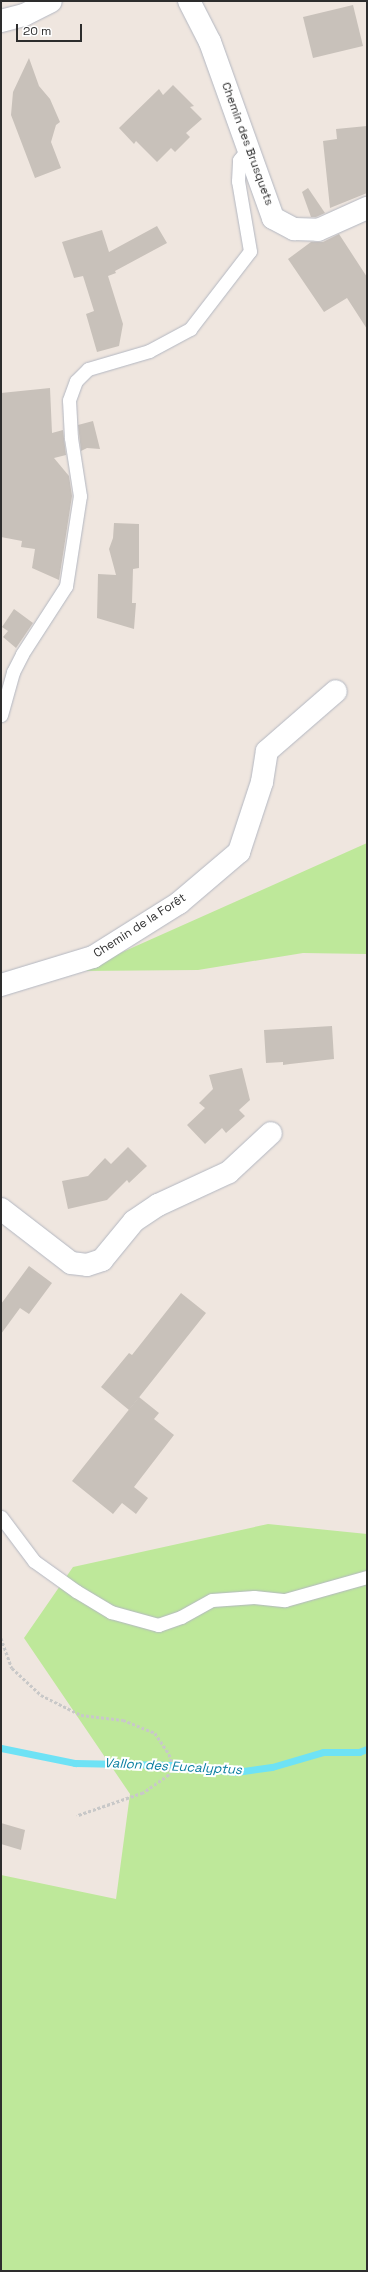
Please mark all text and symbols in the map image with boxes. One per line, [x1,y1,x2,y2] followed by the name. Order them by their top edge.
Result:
[18,16,84,42] scale bar
[23,23,51,39] text: 20 m
[218,80,276,208] street label: Chemin des Brusquets
[91,891,189,961] street label: Chemin de la Forêt
[104,1756,242,1778] water label: Vallon des Eucalyptus

